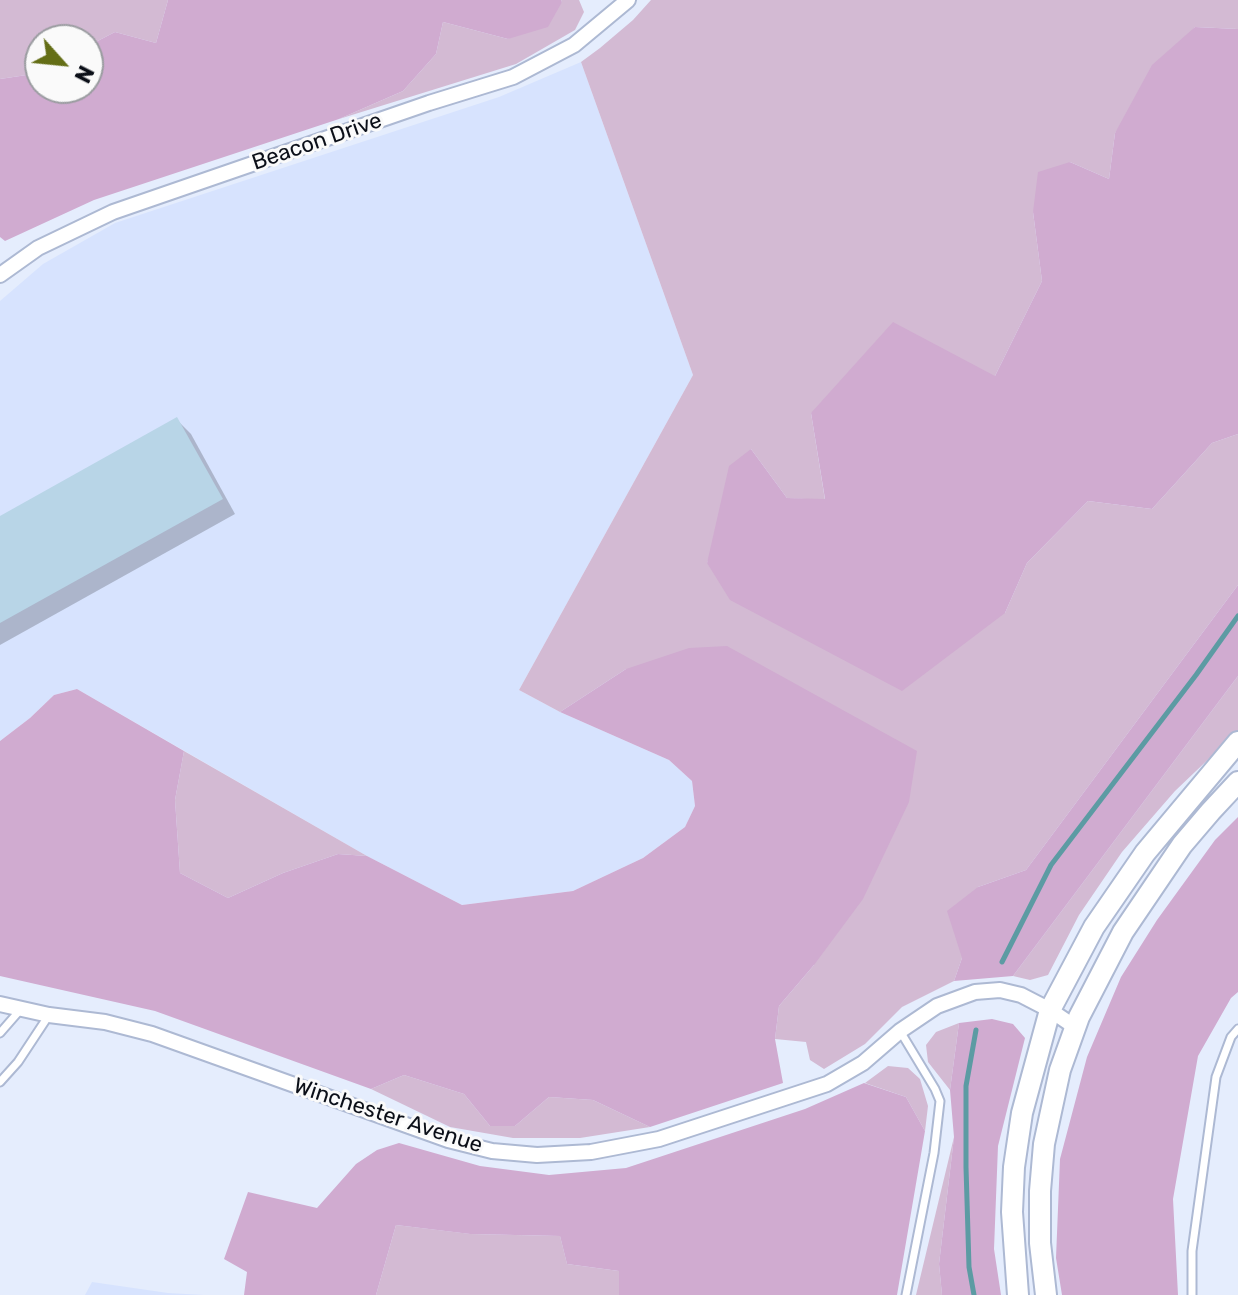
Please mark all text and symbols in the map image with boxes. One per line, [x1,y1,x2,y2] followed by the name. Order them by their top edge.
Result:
[24,24,104,104] north arrow
[68,61,100,87] text: N
[249,107,385,177] street label: Beacon Drive
[290,1073,486,1159] street label: Winchester Avenue

